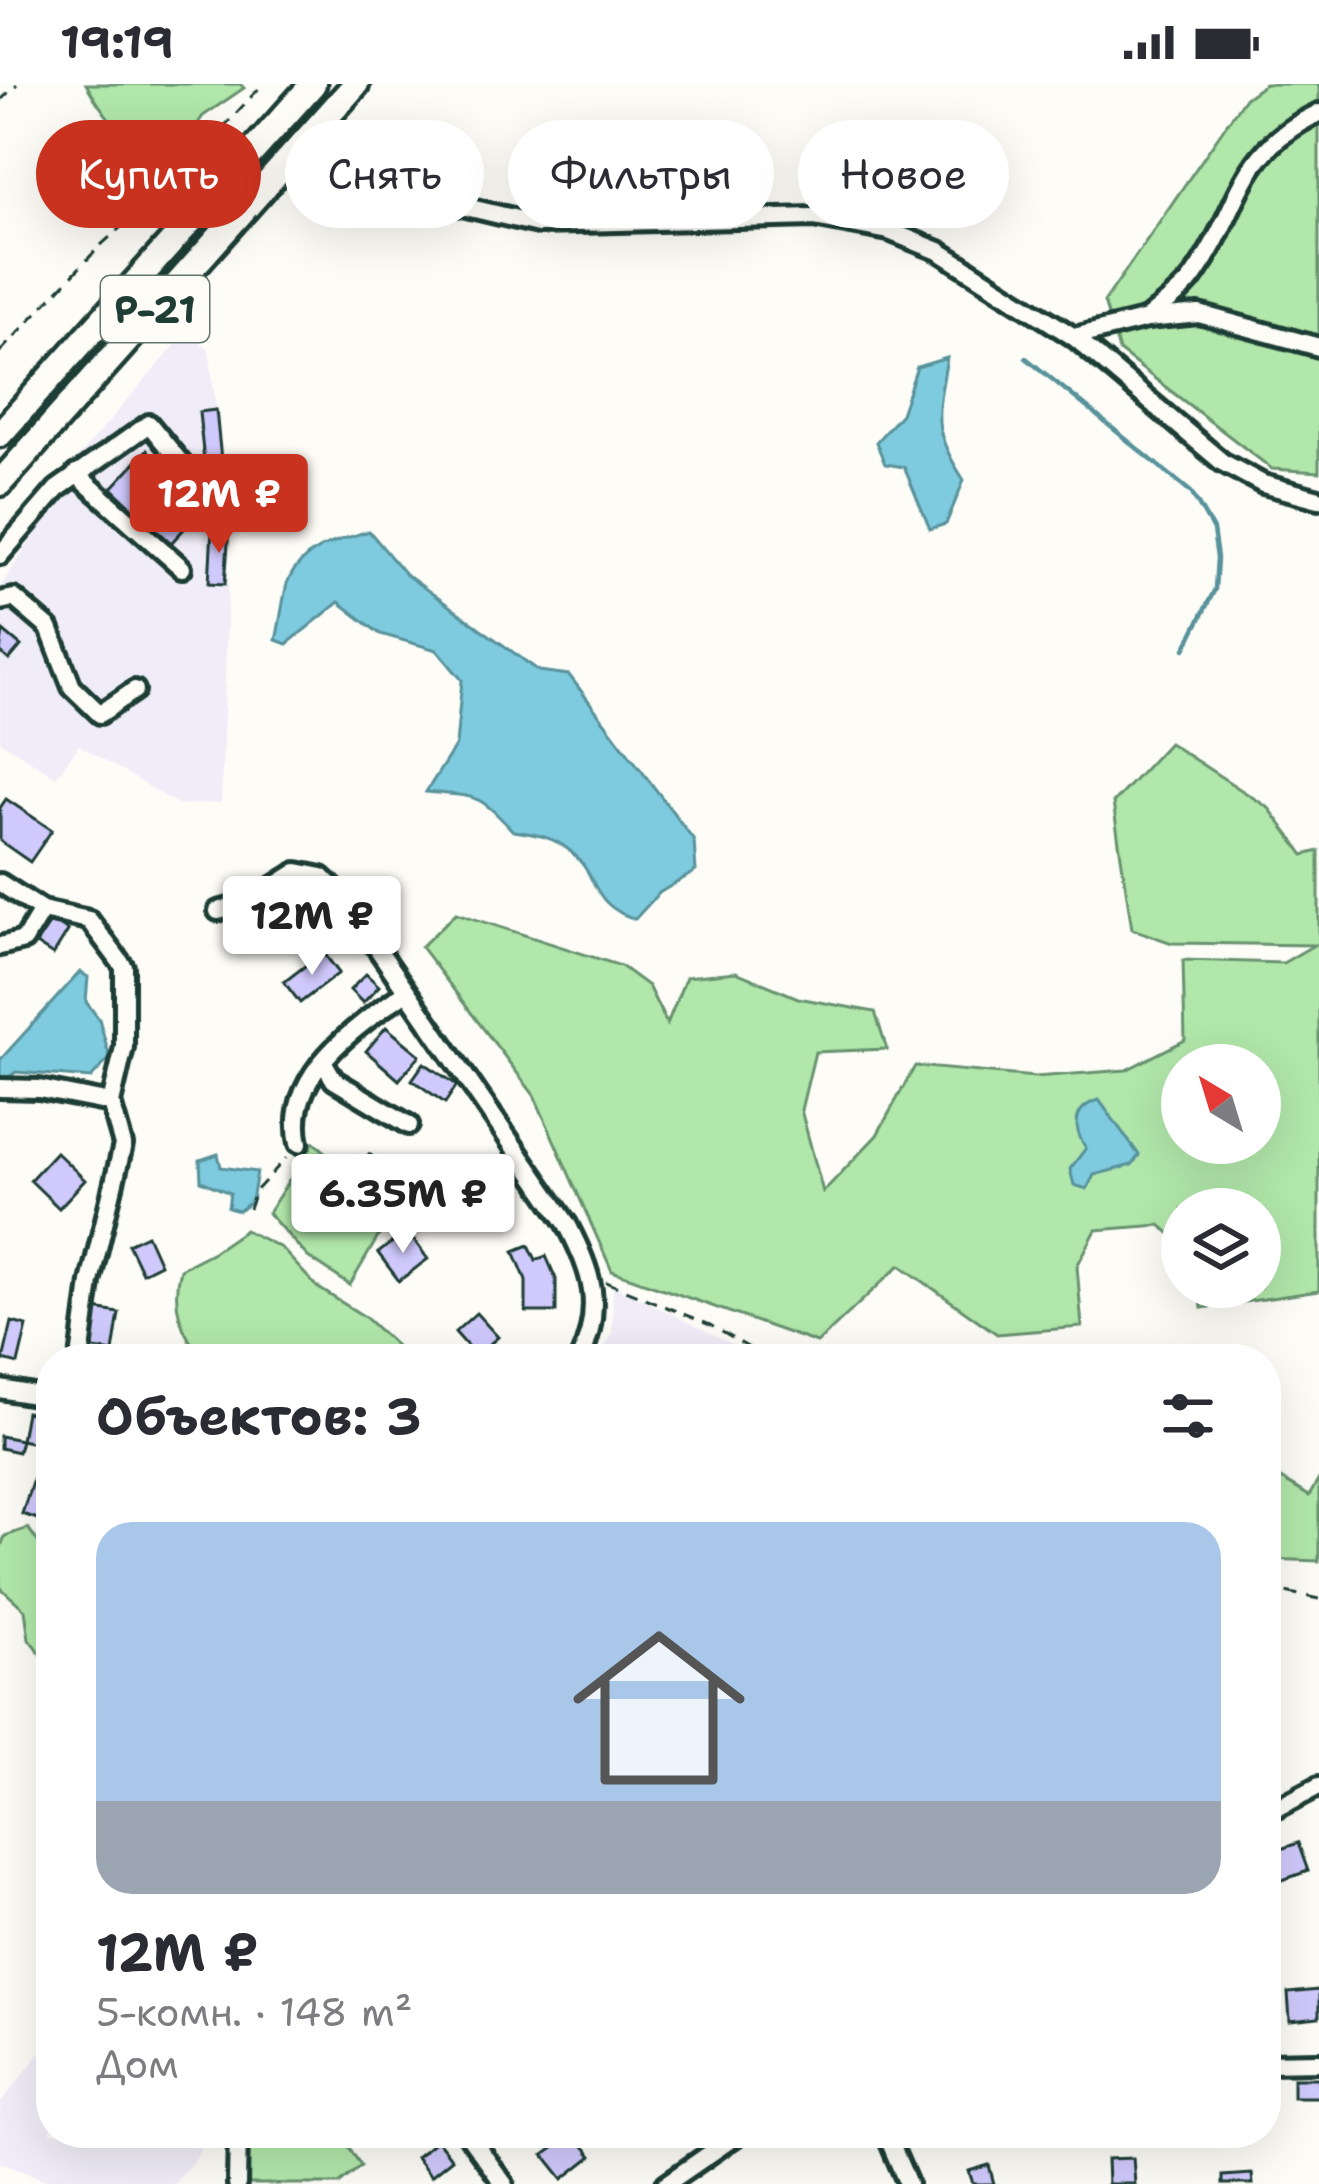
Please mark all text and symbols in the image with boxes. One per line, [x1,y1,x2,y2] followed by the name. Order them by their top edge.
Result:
[60,12,174,72] text: 19:19
[36,120,261,228] chip: Купить
[285,120,484,228] chip: Снять
[508,120,774,228] chip: Фильтры
[798,120,1009,228] chip: Новое
[101,276,209,342] road number: Р-21
[135,454,303,556] pin: 12M ₽
[157,467,281,519] text: 12M ₽
[228,876,396,978] pin: 12M ₽
[250,889,374,941] text: 12M ₽
[1161,1044,1281,1164] north arrow
[1161,1044,1281,1308] map controls
[292,1154,514,1256] pin: 6.35M ₽
[318,1167,488,1219] text: 6.35M ₽
[1161,1188,1281,1308] button: layers
[96,1382,422,1450] text: Объектов: 3
[1155,1383,1221,1449] icon: filters
[551,1600,767,1816] icon: home
[96,1918,259,1986] text: 12M ₽
[96,1986,413,2038] text: 5-комн. · 148 m²
[96,2038,178,2090] text: Дом

